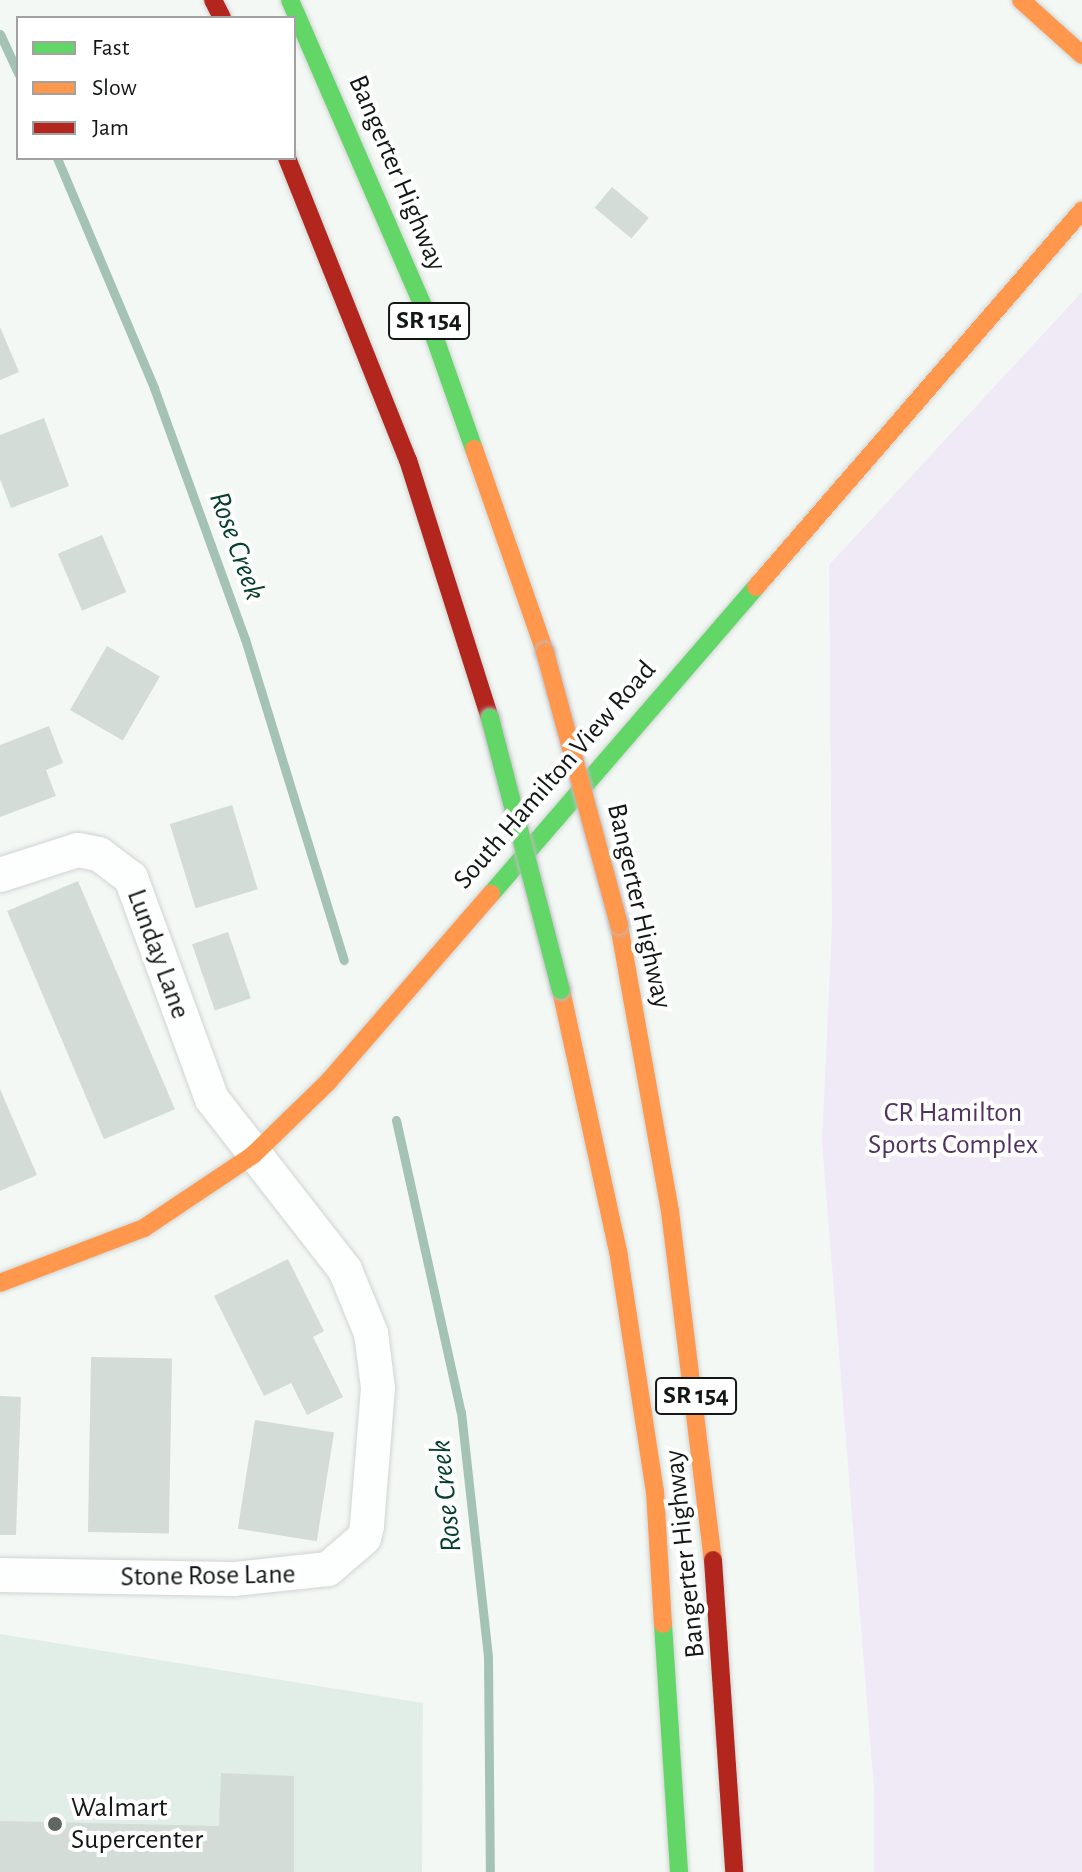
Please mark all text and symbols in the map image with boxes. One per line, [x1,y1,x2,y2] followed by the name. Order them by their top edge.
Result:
[16,16,296,160] legend
[92,36,129,60] text: Fast
[341,70,453,276] street label: Bangerter Highway
[92,76,137,100] text: Slow
[92,116,129,140] text: Jam
[387,299,471,343] road number: SR 154
[201,487,273,605] water label: Rose Creek
[447,654,663,896] street label: South Hamilton View Road
[599,800,679,1012] street label: Bangerter Highway
[119,885,197,1023] street label: Lunday Lane
[868,1096,1038,1162] park label: CR Hamilton Sports Complex
[654,1374,738,1418] road number: SR 154
[422,1438,470,1554] water label: Rose Creek
[657,1448,713,1660] street label: Bangerter Highway
[120,1558,296,1594] street label: Stone Rose Lane
[71,1791,203,1857] place label: Walmart Supercenter
[46,1815,64,1833] marker: Walmart Supercenter

